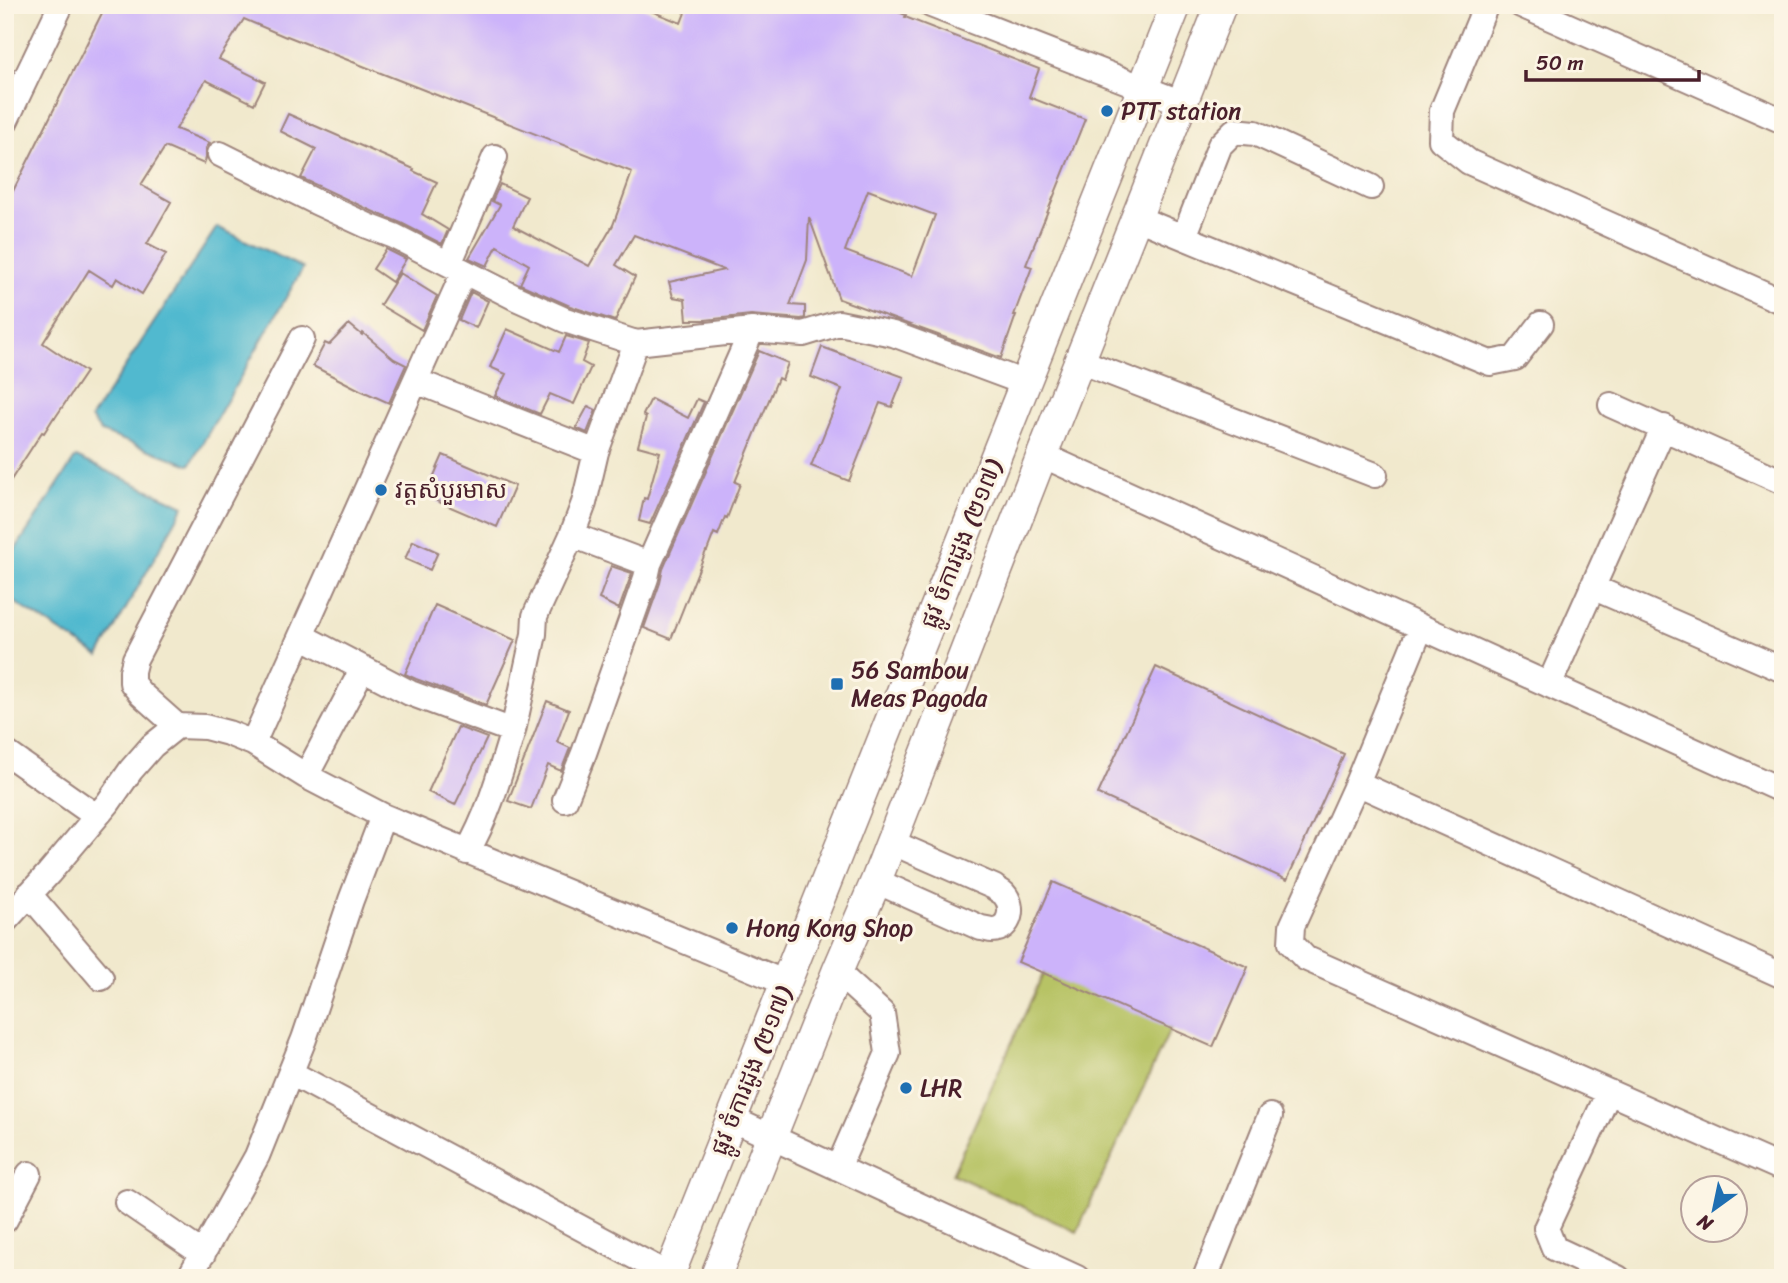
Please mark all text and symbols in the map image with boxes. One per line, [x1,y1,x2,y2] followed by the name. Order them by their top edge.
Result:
[1526,38,1699,82] scale bar
[1536,44,1584,82] text: 50 m
[1121,90,1241,132] place label: PTT station
[1099,103,1115,119] marker: PTT station
[908,452,1016,635] street label: ផ្លូវ ចំការដូង (២១៧)
[395,469,507,511] place label: វត្តសំបួរមាស
[373,482,389,498] marker: វត្តសំបួរមាស
[851,649,988,719] place label: 56 Sambou Meas Pagoda
[829,676,845,692] marker: 56 Sambou Meas Pagoda
[746,907,913,949] place label: Hong Kong Shop
[724,920,740,936] marker: Hong Kong Shop
[698,979,806,1162] street label: ផ្លូវ ចំការដូង (២១៧)
[920,1067,962,1109] place label: LHR
[898,1080,914,1096] marker: LHR
[1680,1174,1750,1244] north arrow
[1690,1205,1720,1241] text: N

